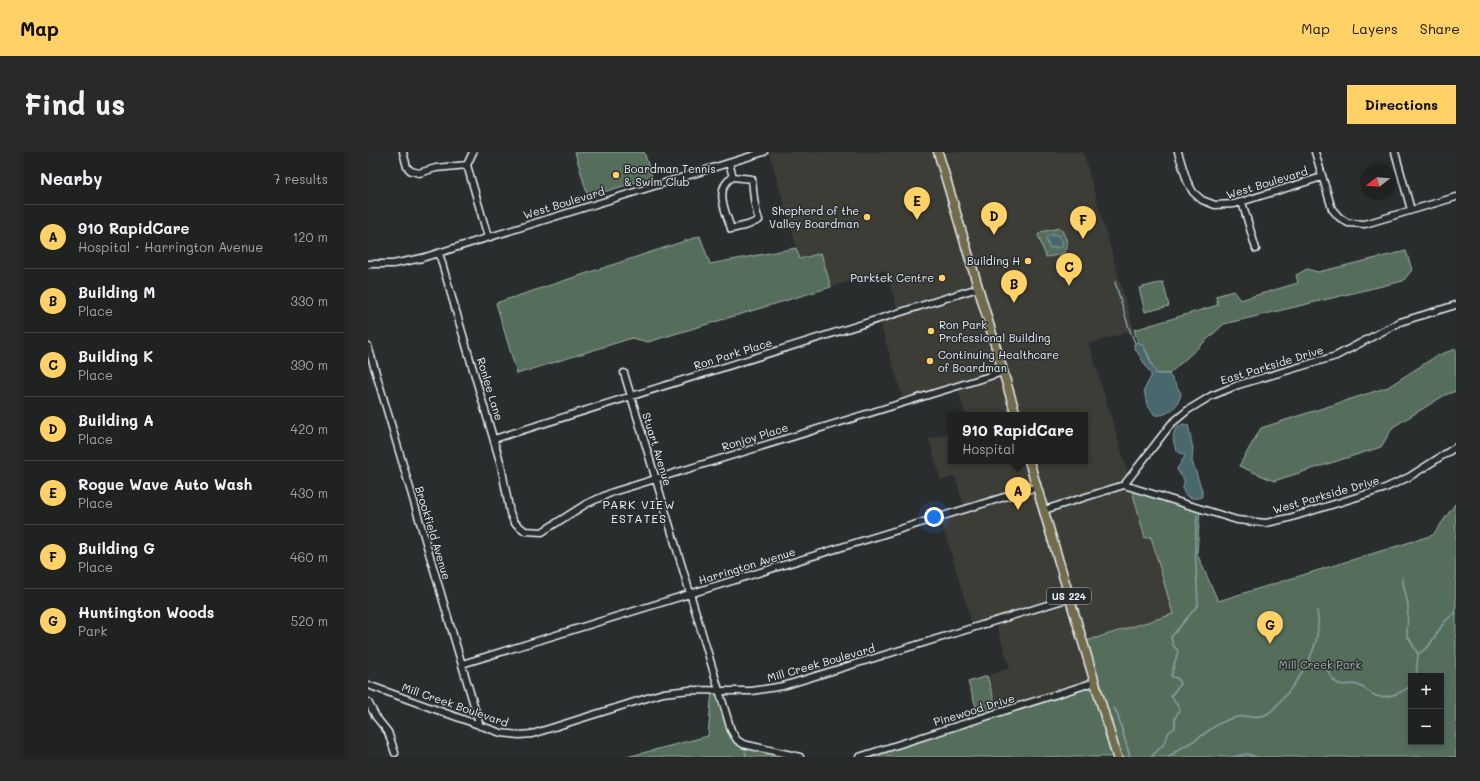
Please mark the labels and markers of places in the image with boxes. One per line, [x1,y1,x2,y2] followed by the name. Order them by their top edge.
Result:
[624,161,716,189] place label: Boardman Tennis & Swim Club
[611,170,621,180] marker: Boardman Tennis & Swim Club
[904,187,930,220] pin: E
[981,202,1007,235] pin: D
[769,203,859,231] place label: Shepherd of the Valley Boardman
[1070,206,1096,239] pin: F
[862,212,872,222] marker: Shepherd of the Valley Boardman
[967,253,1020,268] place label: Building H
[1056,253,1082,286] pin: C
[1023,256,1033,266] marker: Building H
[850,270,934,285] place label: Parktek Centre
[1001,270,1027,303] pin: B
[937,273,947,283] marker: Parktek Centre
[939,317,1050,345] place label: Ron Park Professional Building
[926,326,936,336] marker: Ron Park Professional Building
[938,347,1059,375] place label: Continuing Healthcare of Boardman
[925,356,935,366] marker: Continuing Healthcare of Boardman
[1005,477,1031,510] pin: A
[1257,611,1283,644] pin: G

